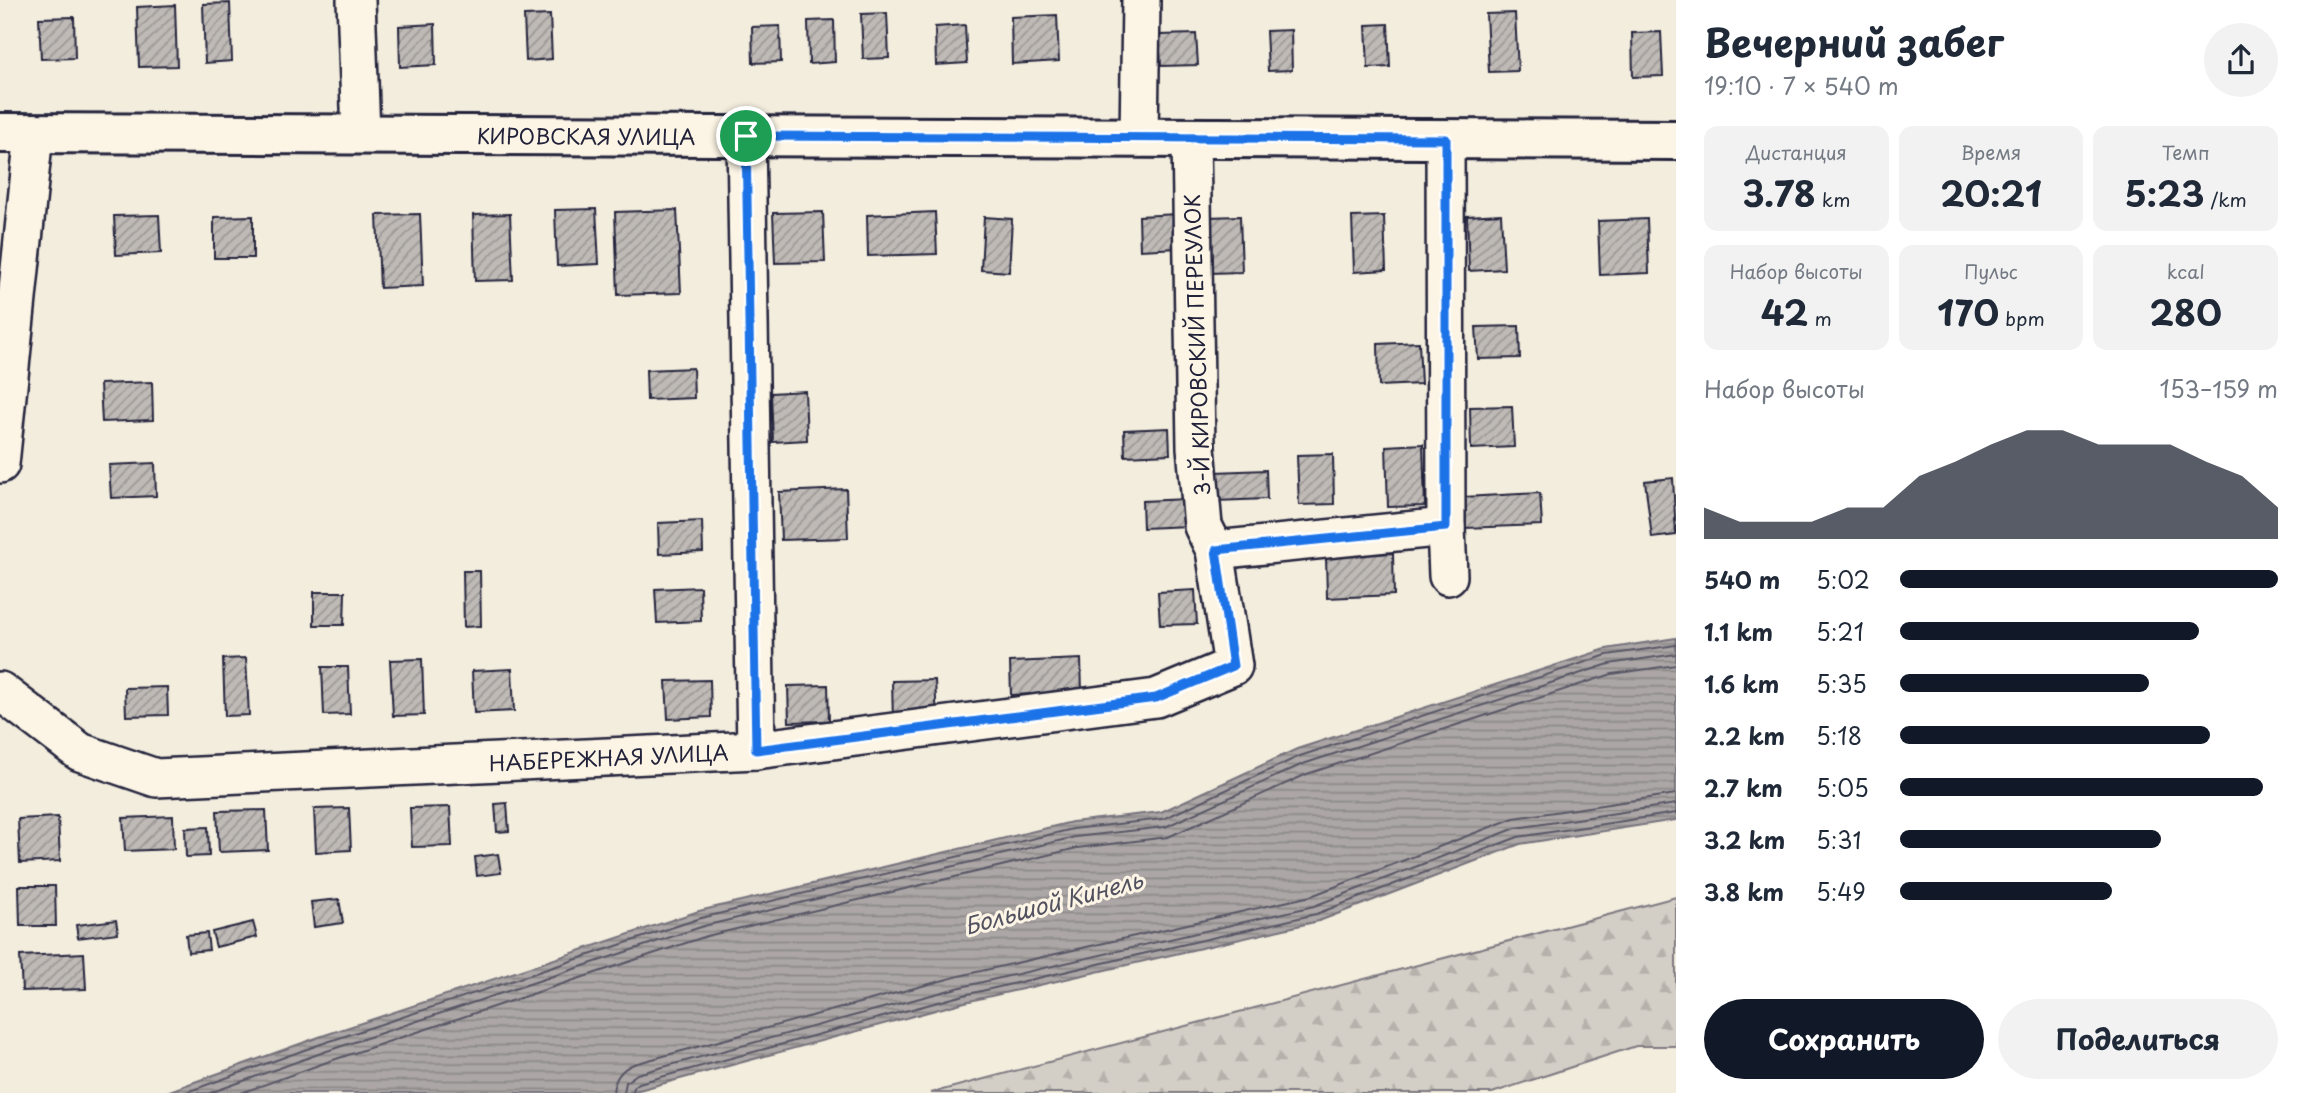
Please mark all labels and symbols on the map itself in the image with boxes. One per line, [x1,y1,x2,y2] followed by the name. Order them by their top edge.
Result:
[716,106,776,166] pin
[477,119,695,152] street label: КИРОВСКАЯ УЛИЦА
[1175,194,1217,496] street label: 3-Й КИРОВСКИЙ ПЕРЕУЛОК
[488,735,729,778] street label: НАБЕРЕЖНАЯ УЛИЦА
[960,861,1147,943] water label: Большой Кинель

